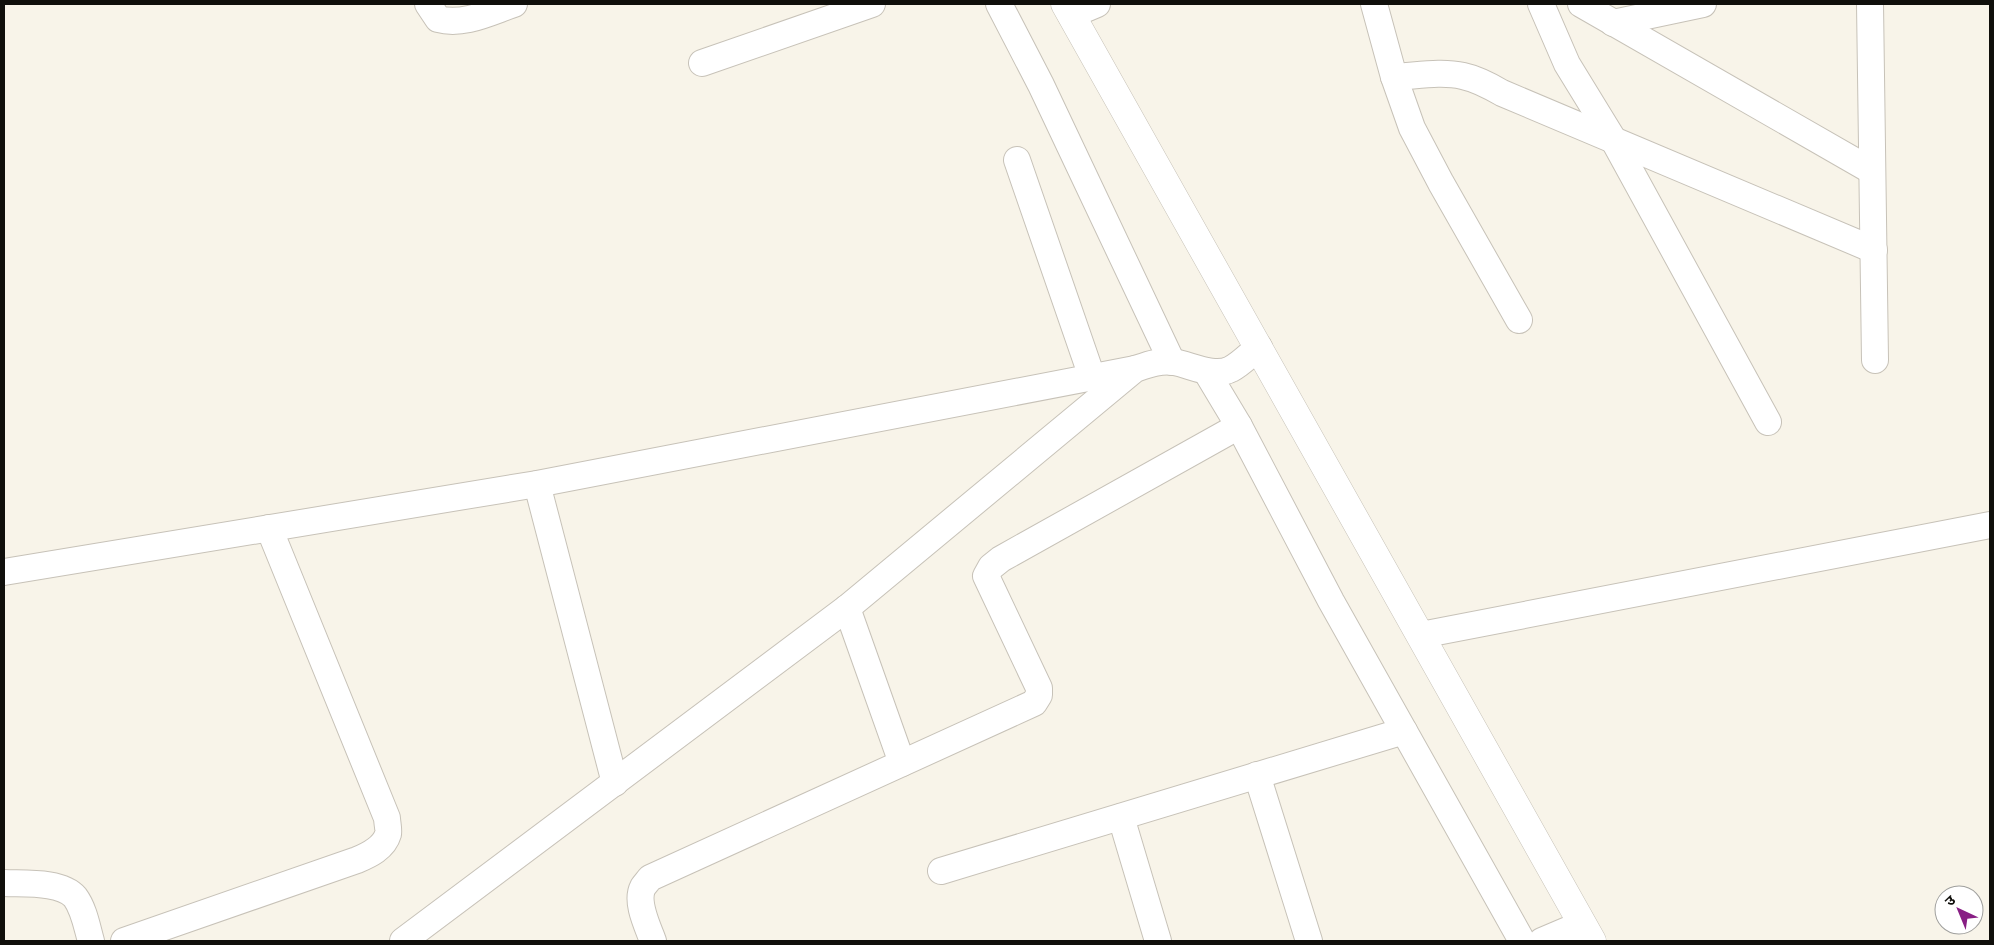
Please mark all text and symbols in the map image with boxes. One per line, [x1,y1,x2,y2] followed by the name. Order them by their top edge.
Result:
[1934,885,1984,935] north arrow
[1941,891,1959,909] text: उ

